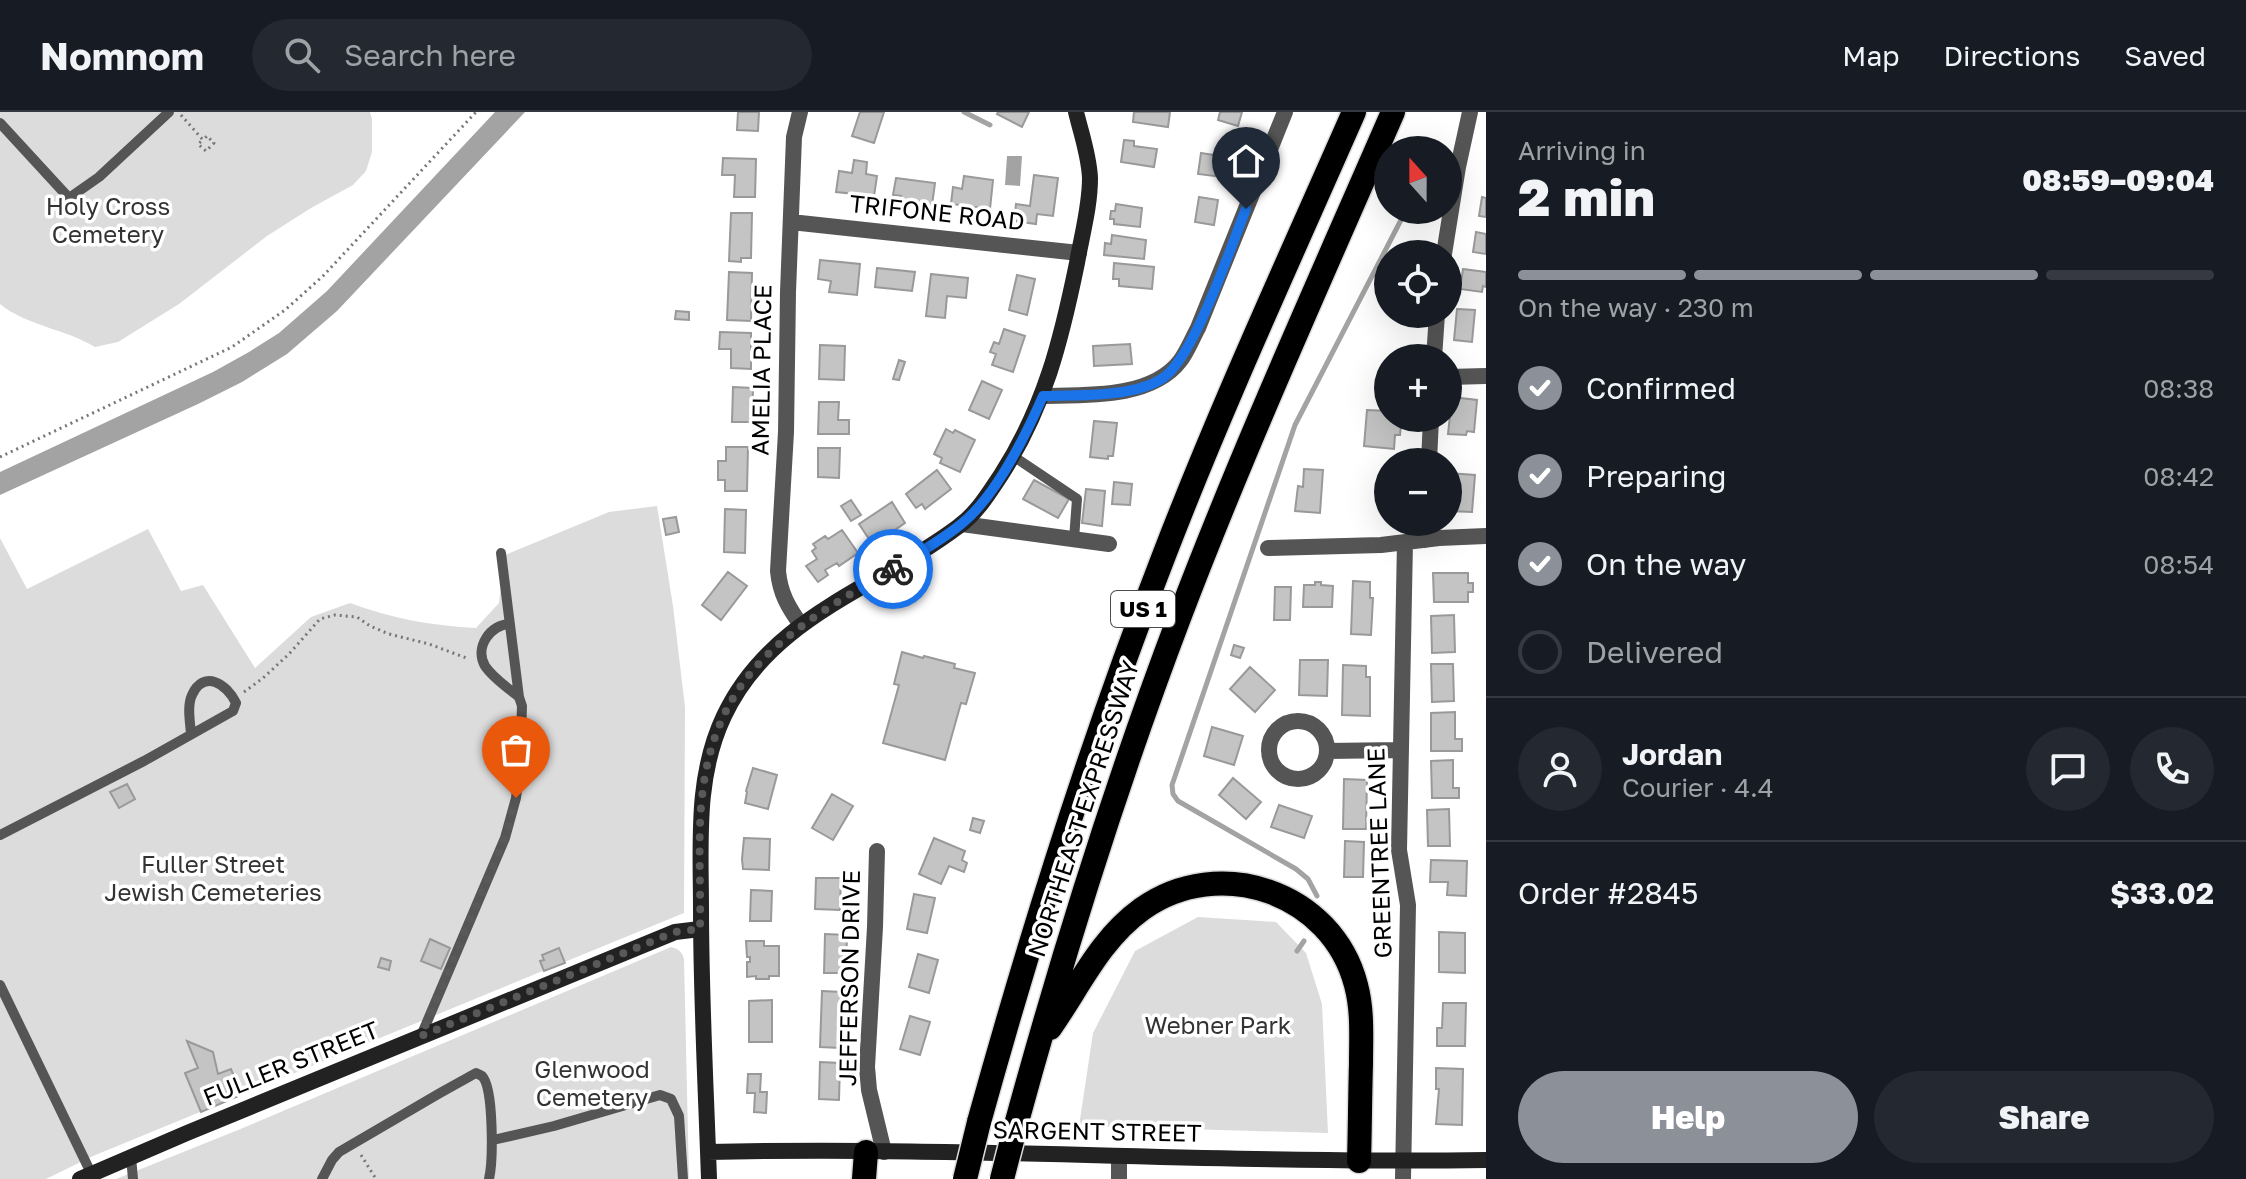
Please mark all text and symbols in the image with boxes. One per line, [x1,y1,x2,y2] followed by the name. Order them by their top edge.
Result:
[252,19,812,91] search box
[40,33,204,78] text: Nomnom
[280,33,324,77] icon: search
[344,37,516,73] text: Search here
[1842,39,1899,72] text: Map
[1943,39,2080,72] text: Directions
[2124,39,2206,72] text: Saved
[1212,127,1280,209] pin
[1518,135,1646,166] text: Arriving in
[1374,136,1462,224] north arrow
[1374,136,1462,536] map controls
[1224,139,1268,183] icon: home
[2022,162,2214,198] text: 08:59–09:04
[1518,165,1655,227] text: 2 min
[848,188,1026,235] street label: TRIFONE ROAD
[46,191,170,248] park label: Holy Cross Cemetery
[1374,240,1462,328] button: locate
[745,284,776,456] street label: AMELIA PLACE
[1518,292,1754,323] text: On the way · 230 m
[1374,344,1462,432] button: +
[1518,366,1562,410] icon: check
[1586,370,1736,406] text: Confirmed
[2143,373,2214,404] text: 08:38
[1374,448,1462,536] button: −
[1518,454,1562,498] icon: check
[1586,458,1727,494] text: Preparing
[2143,461,2214,492] text: 08:42
[853,529,933,609] courier
[1518,542,1562,586] icon: check
[1586,546,1746,582] text: On the way
[871,547,915,591] icon: bike
[2143,549,2214,580] text: 08:54
[1111,591,1175,627] road number: US 1
[1586,634,1723,670] text: Delivered
[1021,656,1144,960] street label: NORTHEAST EXPRESSWAY
[482,716,550,798] pin
[1518,727,1602,811] button: person
[2026,727,2110,811] button: chat
[2130,727,2214,811] button: phone
[494,728,538,772] icon: bag
[1622,736,1722,772] text: Jordan
[1360,747,1397,959] street label: GREENTREE LANE
[1622,772,1774,803] text: Courier · 4.4
[104,849,322,906] park label: Fuller Street Jewish Cemeteries
[832,870,865,1086] street label: JEFFERSON DRIVE
[1518,875,1698,911] text: Order #2845
[2110,875,2214,911] text: $33.02
[1145,1010,1291,1039] park label: Webner Park
[198,1014,383,1111] street label: FULLER STREET
[534,1054,650,1111] park label: Glenwood Cemetery
[1518,1071,1858,1163] button: Help
[1874,1071,2214,1163] button: Share
[992,1114,1202,1147] street label: SARGENT STREET

